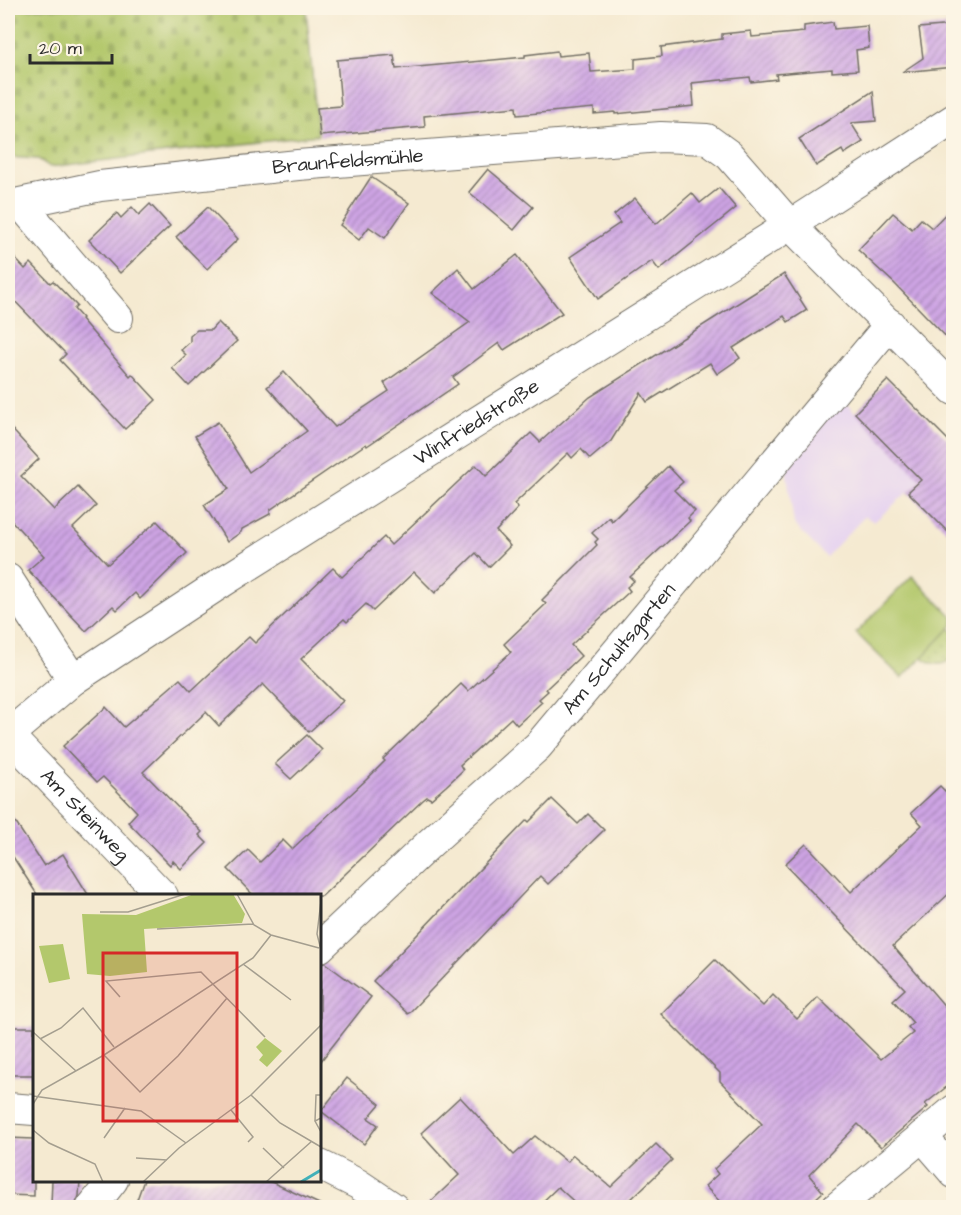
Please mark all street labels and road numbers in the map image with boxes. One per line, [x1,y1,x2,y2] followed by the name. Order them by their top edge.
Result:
[271,141,425,182] street label: Braunfeldsmühle
[408,372,545,472] street label: Winfriedstraße
[556,577,682,721] street label: Am Schultsgarten
[34,763,136,868] street label: Am Steinweg

